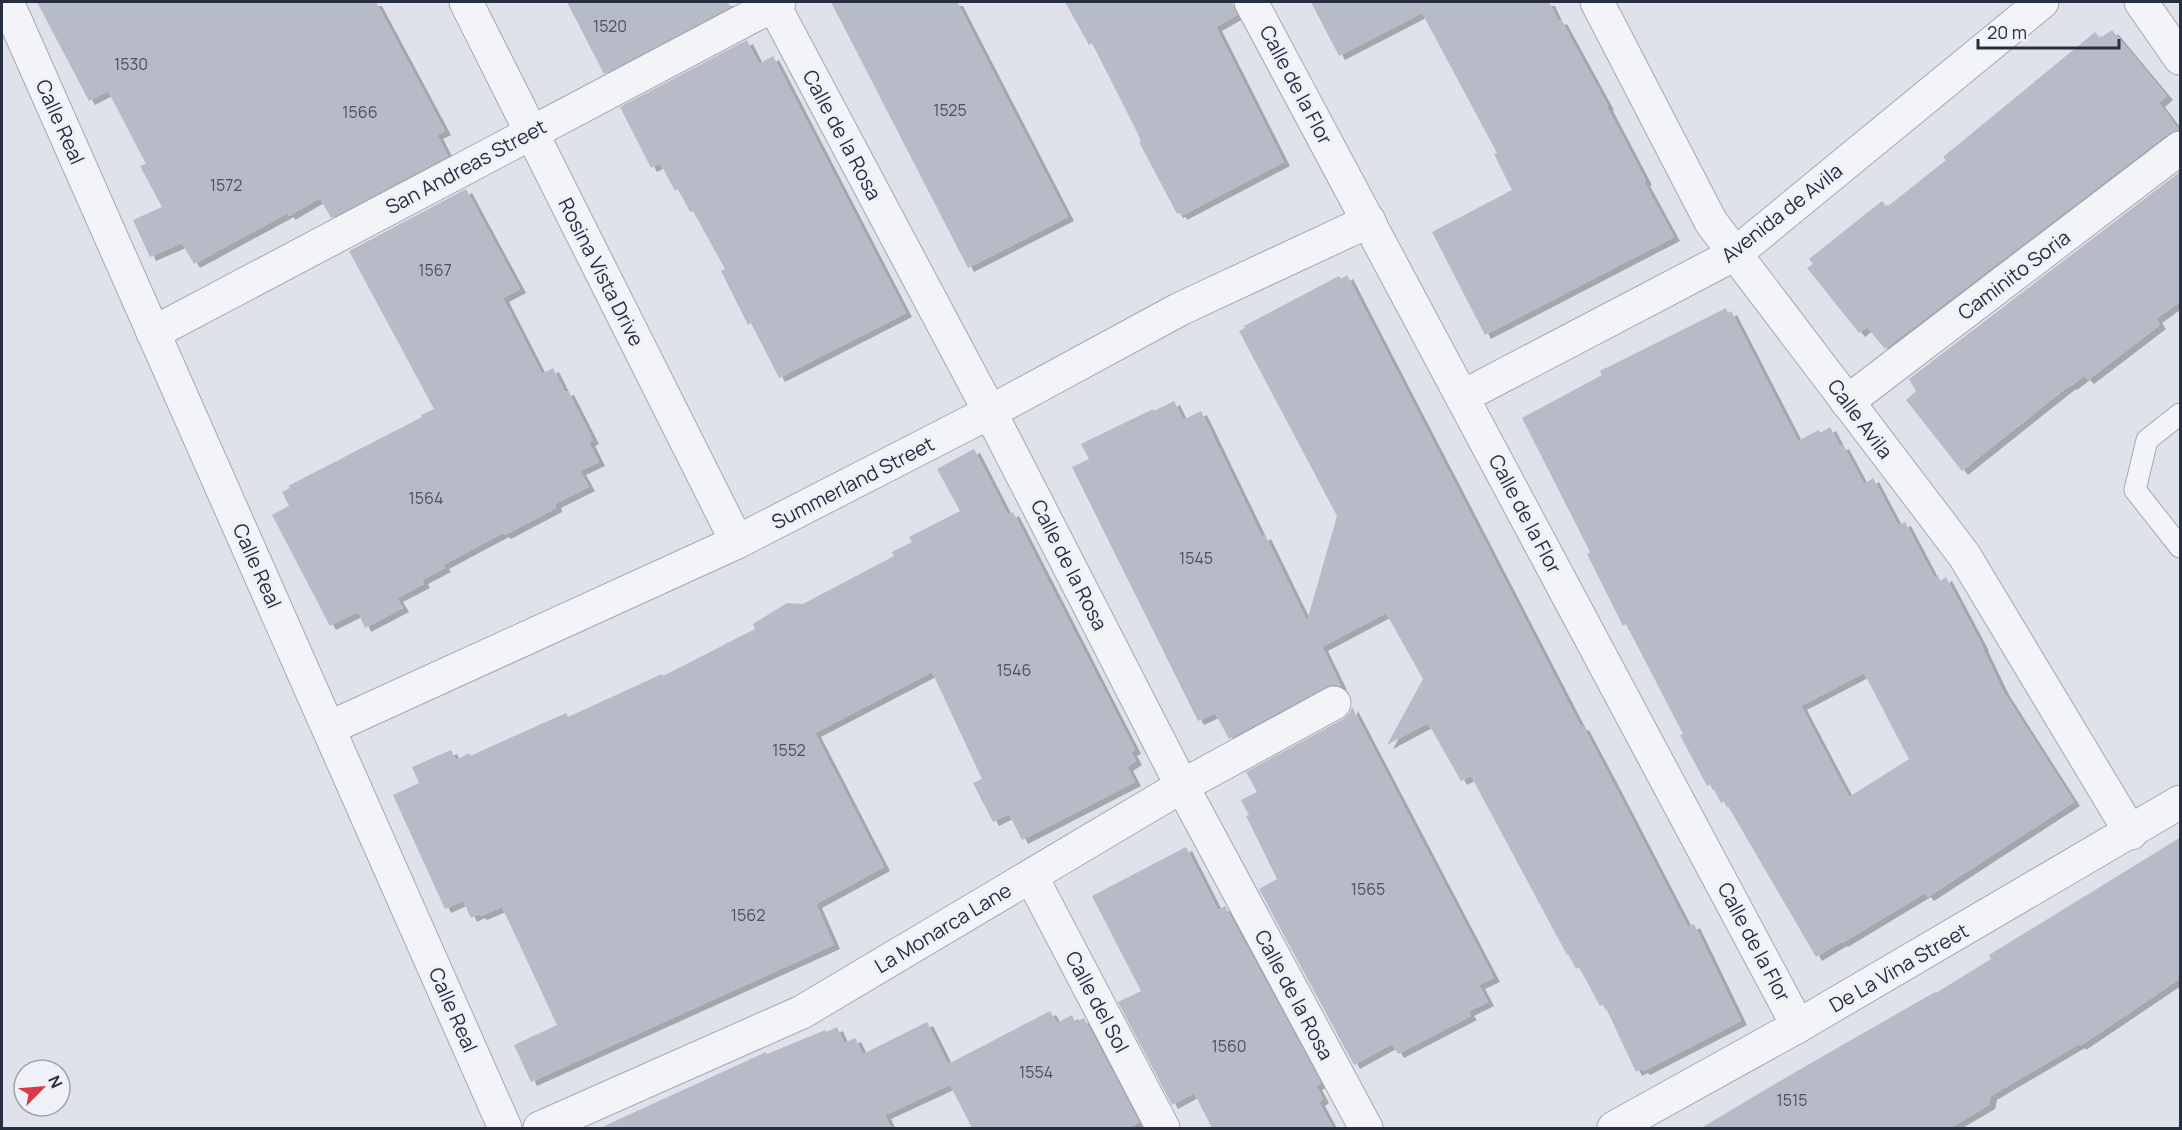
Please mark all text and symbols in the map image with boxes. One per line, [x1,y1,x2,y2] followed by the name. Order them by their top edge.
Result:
[1978,12,2119,50] scale bar
[593,15,627,37] house number: 1520
[1254,20,1339,149] street label: Calle de la Flor
[1987,20,2027,44] text: 20 m
[114,53,148,75] house number: 1530
[797,65,888,205] street label: Calle de la Rosa
[30,75,91,169] street label: Calle Real
[933,99,967,121] house number: 1525
[342,101,378,123] house number: 1566
[381,113,551,220] street label: San Andreas Street
[1716,157,1848,268] street label: Avenida de Avila
[210,174,242,196] house number: 1572
[552,193,651,351] street label: Rosina Vista Drive
[1952,223,2075,326] street label: Caminito Soria
[418,259,452,281] house number: 1567
[1822,373,1899,464] street label: Calle Avila
[767,430,939,535] street label: Summerland Street
[1483,449,1568,578] street label: Calle de la Flor
[409,487,443,509] house number: 1564
[1025,495,1114,635] street label: Calle de la Rosa
[227,519,288,613] street label: Calle Real
[1179,547,1213,569] house number: 1545
[997,659,1031,681] house number: 1546
[772,739,806,761] house number: 1552
[869,876,1016,979] street label: La Monarca Lane
[1712,877,1797,1006] street label: Calle de la Flor
[1351,878,1385,900] house number: 1565
[731,904,765,926] house number: 1562
[1824,917,1973,1018] street label: De La Vina Street
[1249,925,1340,1065] street label: Calle de la Rosa
[1059,946,1136,1057] street label: Calle del Sol
[423,963,484,1057] street label: Calle Real
[1211,1035,1247,1057] house number: 1560
[12,1058,72,1118] north arrow
[1019,1061,1053,1083] house number: 1554
[43,1072,68,1092] text: N
[1777,1089,1807,1111] house number: 1515

